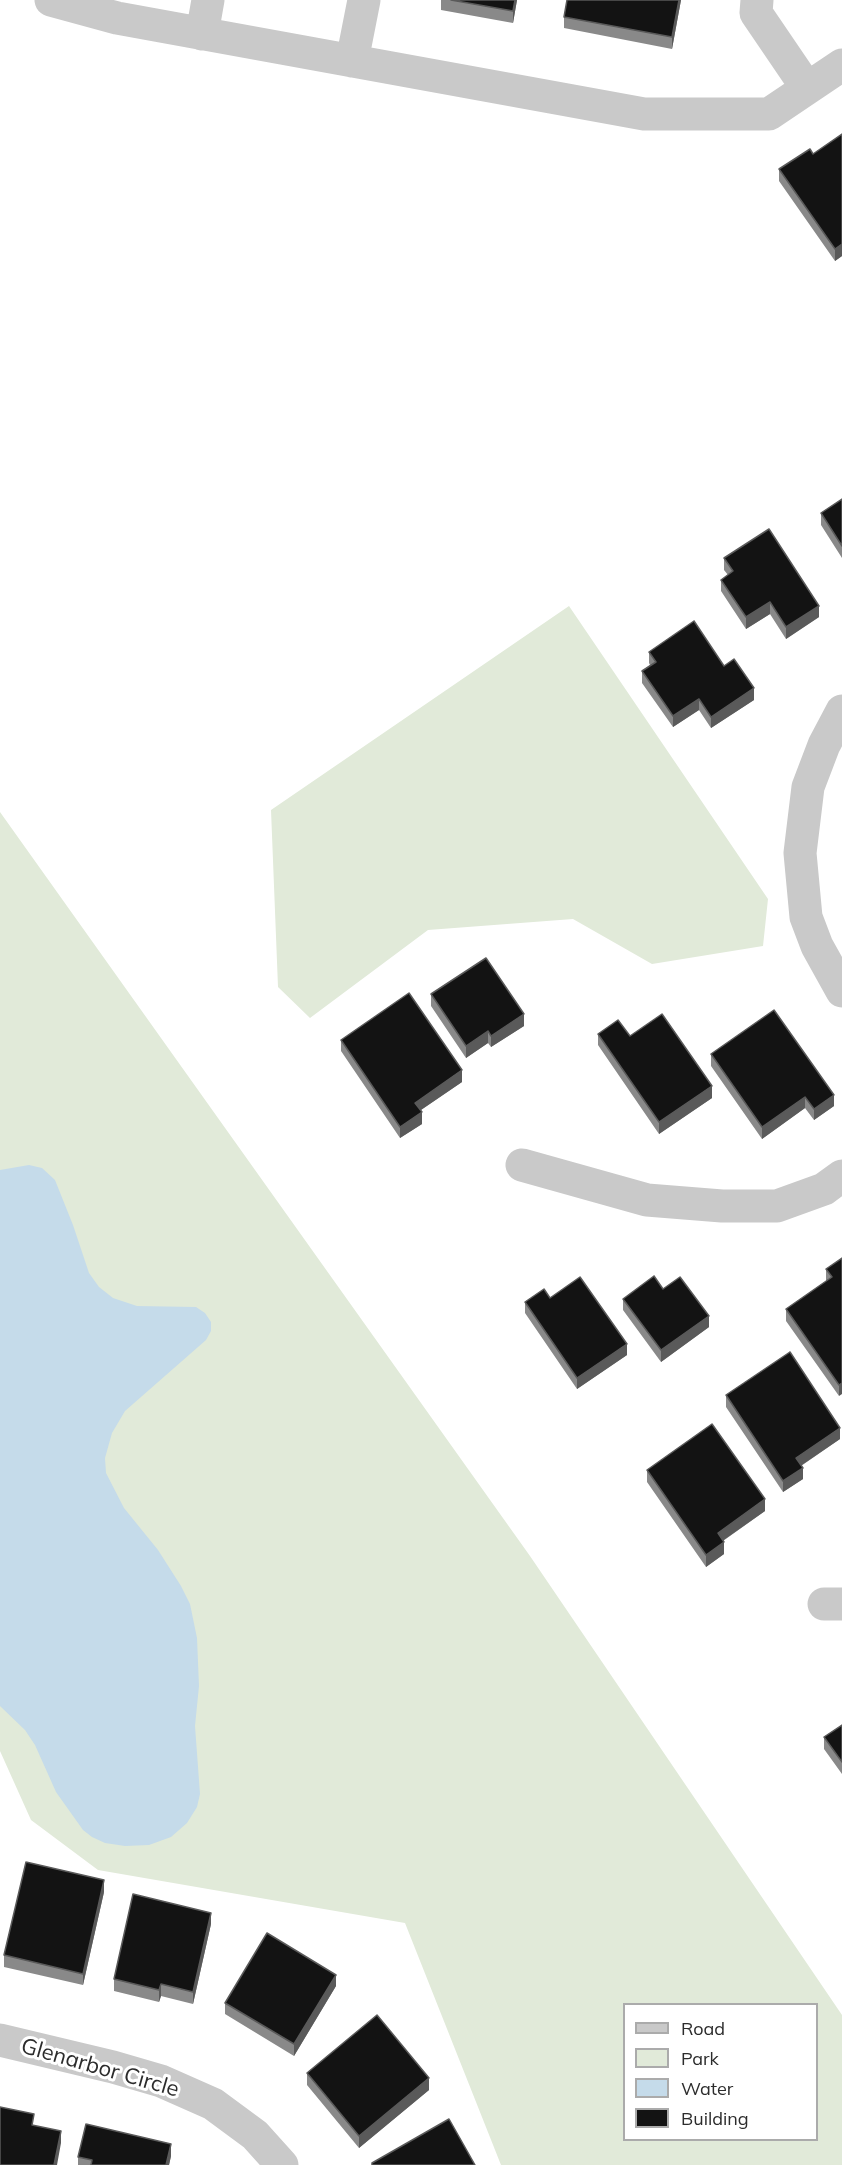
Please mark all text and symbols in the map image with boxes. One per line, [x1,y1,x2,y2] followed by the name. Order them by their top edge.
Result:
[623,2003,818,2141] legend
[681,2017,725,2040] text: Road
[18,2033,182,2103] street label: Glenarbor Circle
[681,2047,719,2070] text: Park
[681,2077,733,2100] text: Water
[681,2107,749,2130] text: Building

